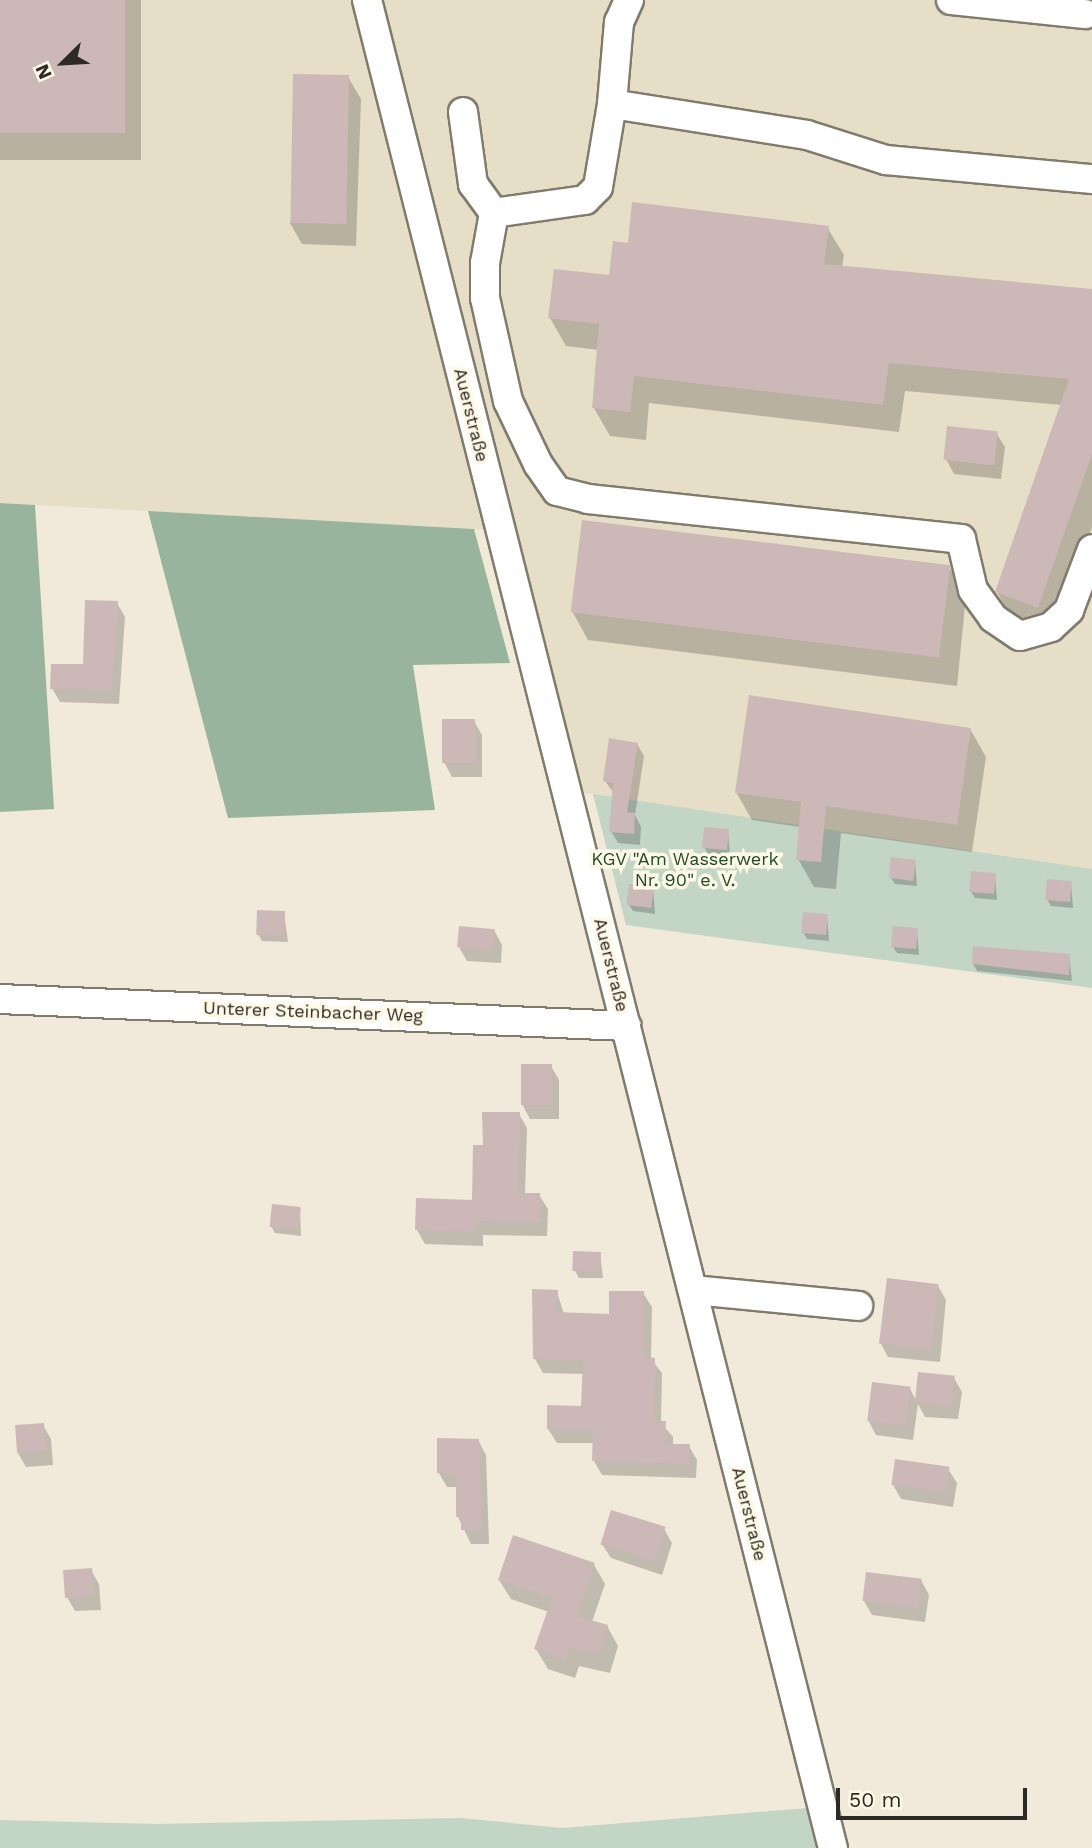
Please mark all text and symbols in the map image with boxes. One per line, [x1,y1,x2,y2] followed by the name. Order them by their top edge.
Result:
[28,28,98,98] north arrow
[30,61,57,83] text: N
[449,366,493,464] street label: Auerstraße
[591,849,779,892] park label: KGV "Am Wasserwerk Nr. 90" e. V.
[589,916,633,1014] street label: Auerstraße
[202,997,424,1027] street label: Unterer Steinbacher Weg
[727,1465,771,1563] street label: Auerstraße
[840,1774,1031,1818] scale bar
[849,1787,901,1812] text: 50 m

